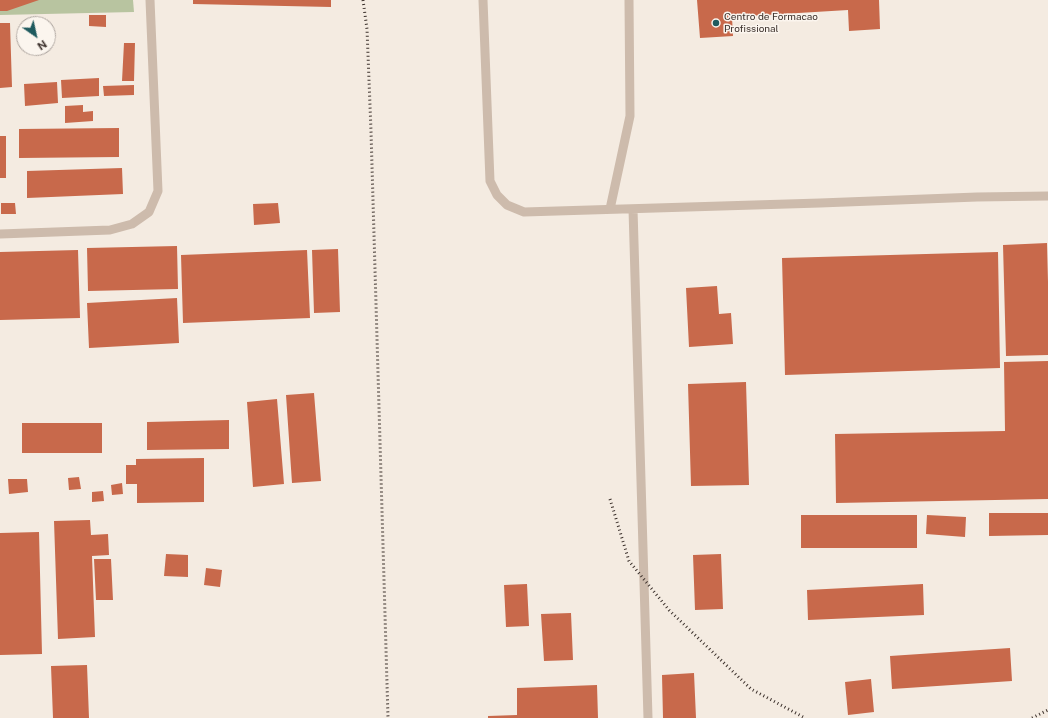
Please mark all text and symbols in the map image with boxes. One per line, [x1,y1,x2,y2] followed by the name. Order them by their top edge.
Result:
[724,11,818,34] place label: Centro de Formacao Profissional
[16,16,56,56] north arrow
[711,18,721,28] marker: Centro de Formacao Profissional
[35,38,49,52] text: N

